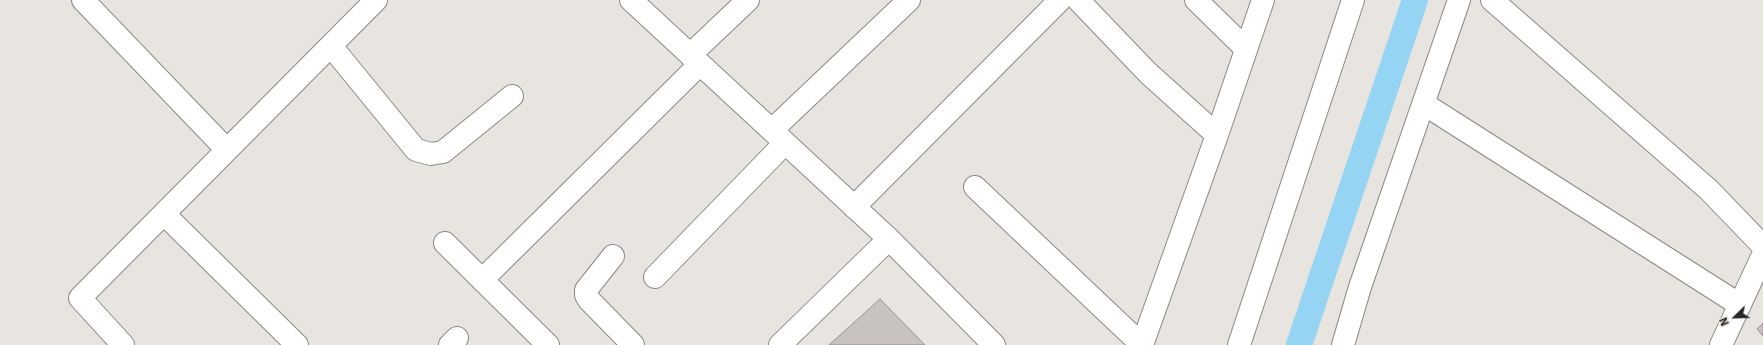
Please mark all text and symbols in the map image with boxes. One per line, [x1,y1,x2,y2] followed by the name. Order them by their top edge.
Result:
[1715,297,1755,337] north arrow
[1716,315,1732,328] text: N

